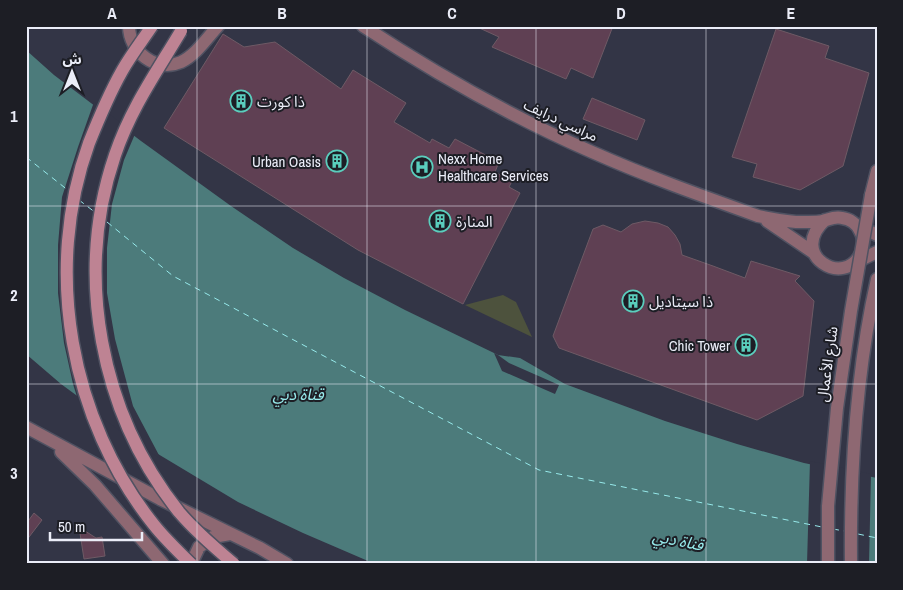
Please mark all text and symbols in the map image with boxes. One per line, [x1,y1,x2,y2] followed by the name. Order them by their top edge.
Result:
[107,2,117,24] text: A
[277,2,287,24] text: B
[447,2,457,24] text: C
[616,2,626,24] text: D
[787,2,796,24] text: E
[48,48,98,98] north arrow
[62,50,82,68] text: ش
[229,89,253,113] building icon: ذا كورت
[257,91,305,112] place label: ذا كورت
[520,94,602,148] street label: مراسي درايف
[10,105,18,127] text: 1
[438,148,549,186] place label: Nexx Home Healthcare Services
[325,149,349,173] building icon: Urban Oasis
[252,151,321,172] place label: Urban Oasis
[410,155,434,179] hospital icon: Nexx Home Healthcare Services
[428,209,452,233] building icon: المنارة
[456,211,493,232] place label: المنارة
[10,284,18,306] text: 2
[621,289,645,313] building icon: ذا سيتاديل
[649,291,713,312] place label: ذا سيتاديل
[811,325,845,403] street label: شارع الأعمال
[734,333,758,357] building icon: Chic Tower
[669,335,730,356] place label: Chic Tower
[272,383,325,408] water label: قناة دبي
[10,462,18,484] text: 3
[50,510,142,542] scale bar
[58,516,85,537] text: 50 m
[650,524,706,559] water label: قناة دبي

